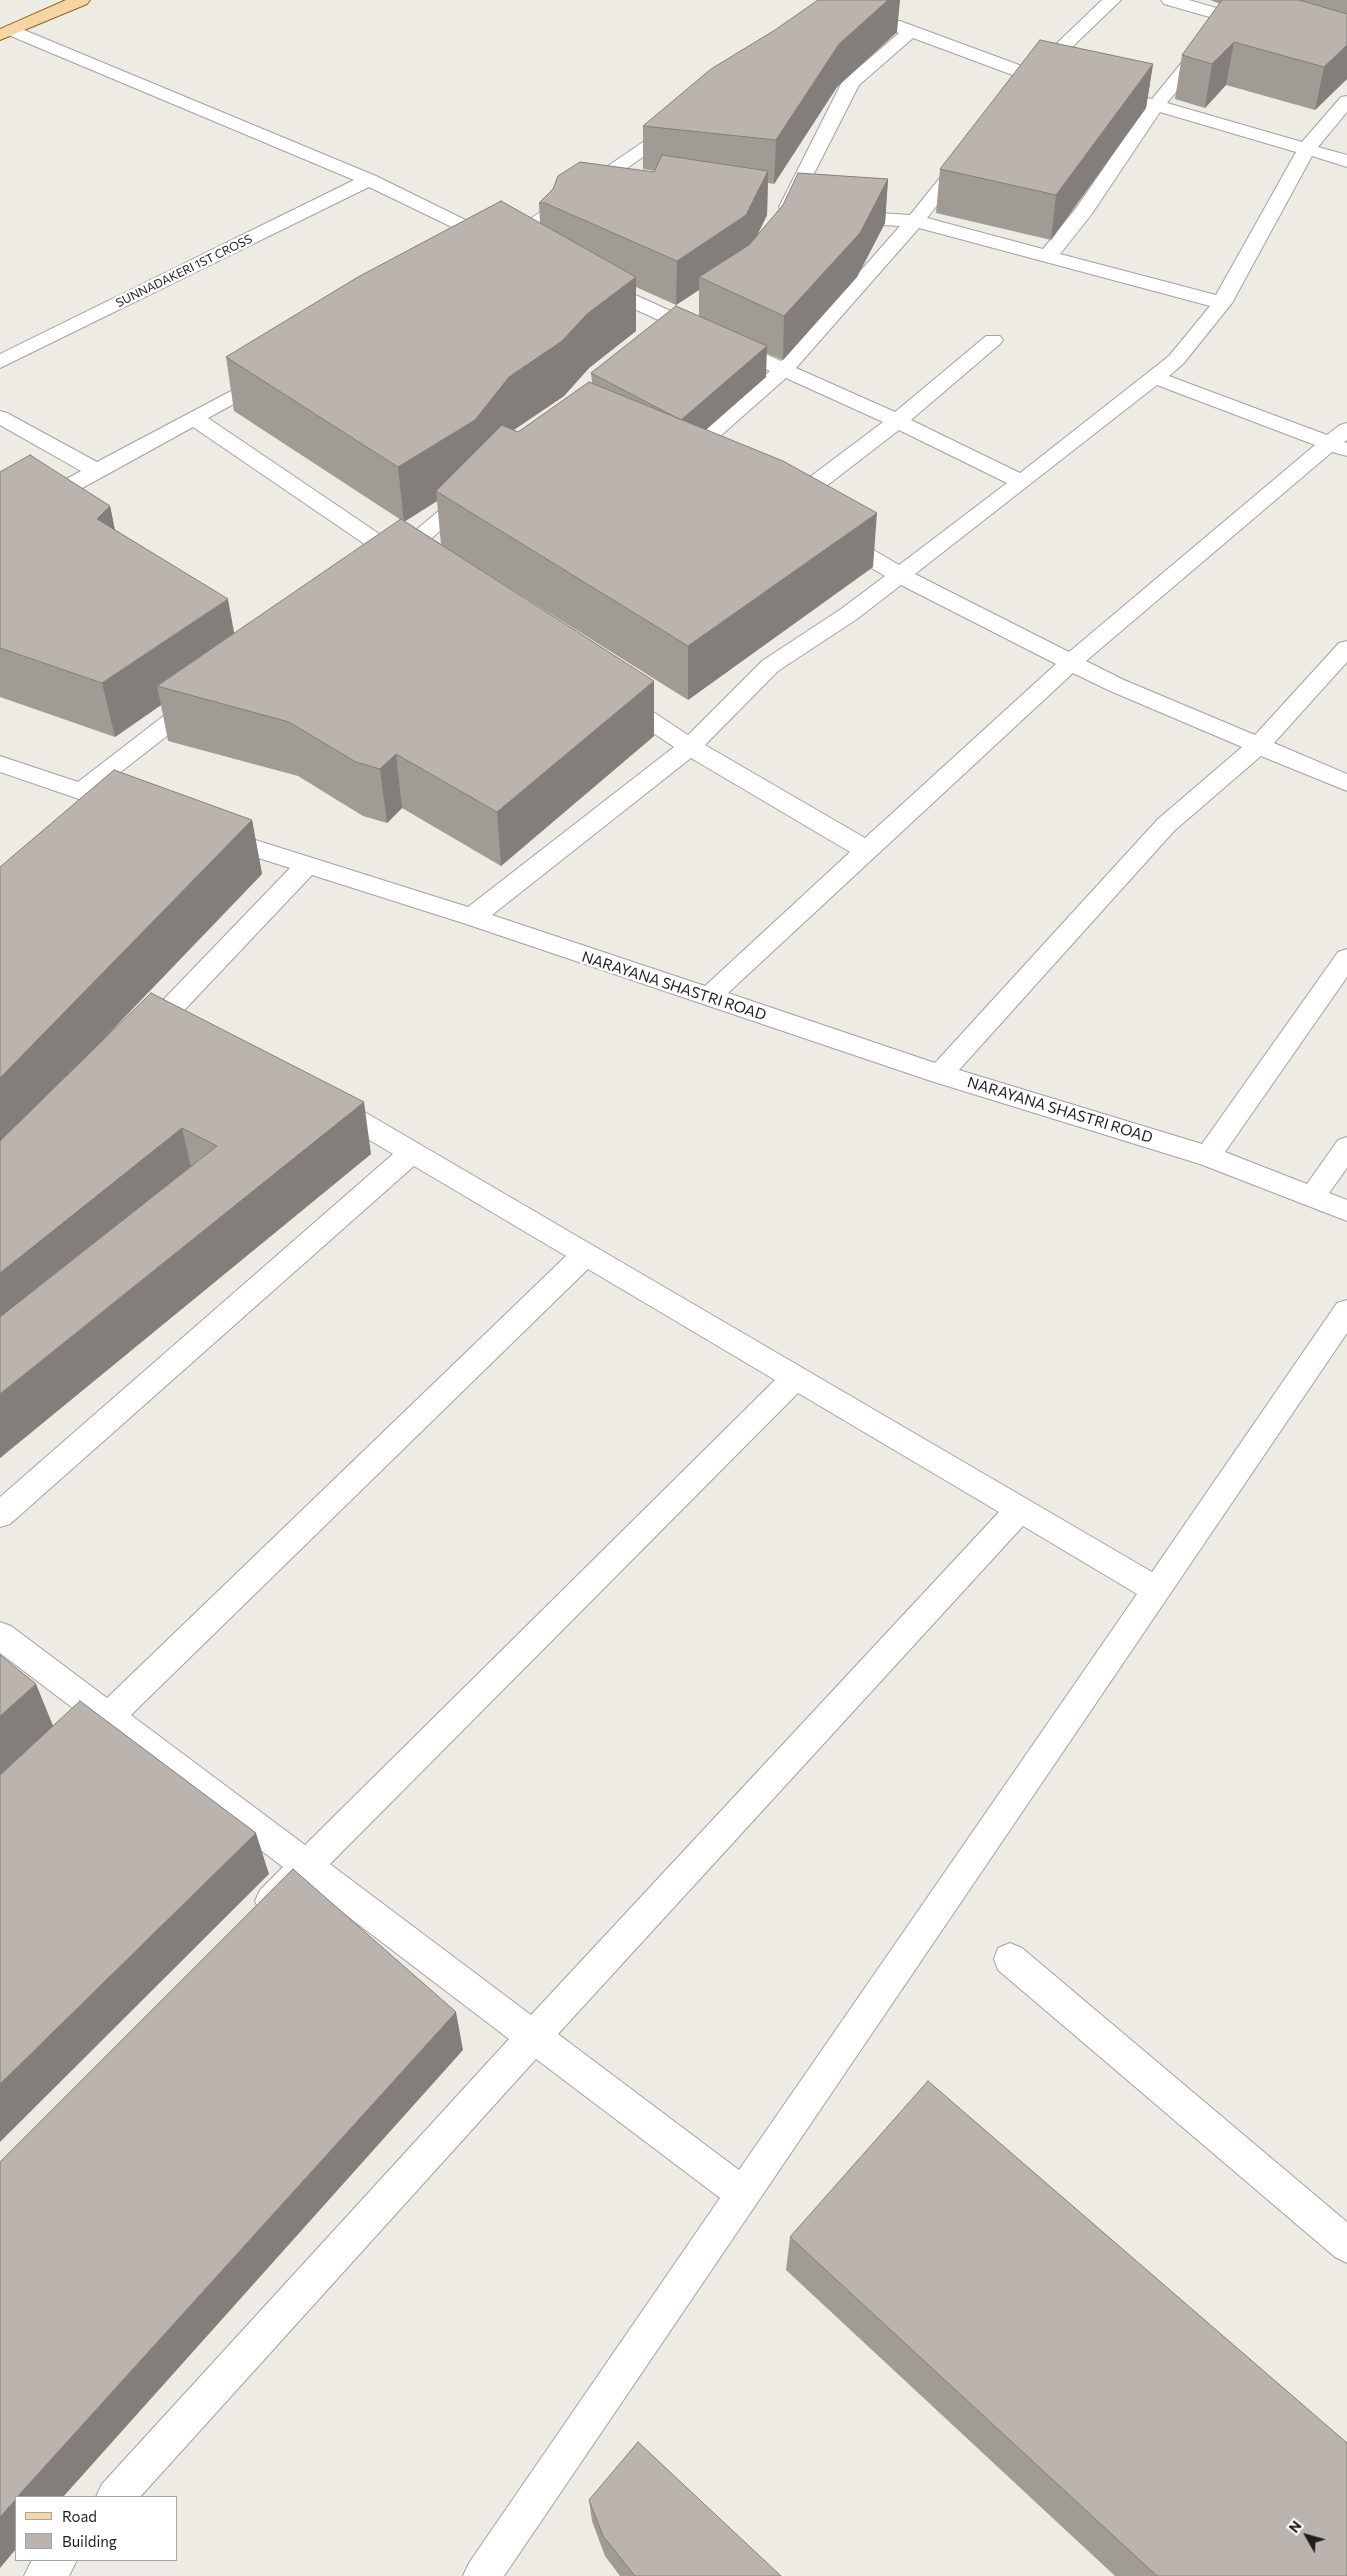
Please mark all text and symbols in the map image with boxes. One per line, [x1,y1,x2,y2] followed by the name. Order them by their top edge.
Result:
[114,232,254,310] street label: SUNNADAKERI 1ST CROSS
[580,948,768,1024] street label: NARAYANA SHASTRI ROAD
[965,1073,1155,1147] street label: NARAYANA SHASTRI ROAD
[15,2496,178,2561] legend
[62,2507,97,2525] text: Road
[1282,2511,1332,2561] north arrow
[1285,2517,1305,2536] text: N
[62,2532,117,2550] text: Building

